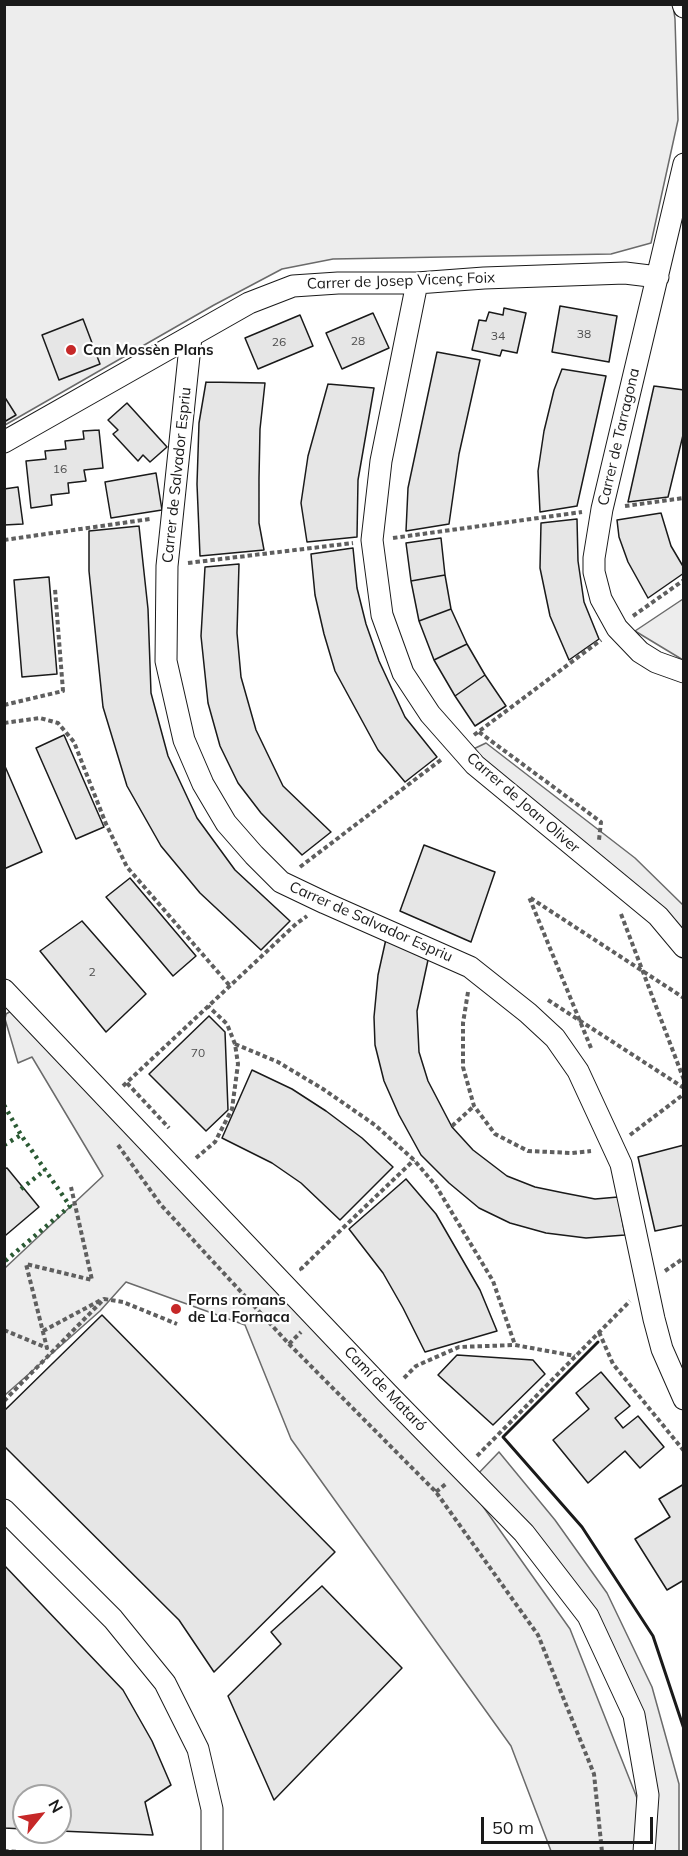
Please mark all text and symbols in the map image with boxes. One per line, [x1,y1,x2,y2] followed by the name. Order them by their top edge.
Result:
[307,269,495,293] street label: Carrer de Josep Vicenç Foix
[577,327,591,341] house number: 38
[491,329,505,343] house number: 34
[351,334,365,348] house number: 28
[272,335,286,349] house number: 26
[83,341,214,359] place label: Can Mossèn Plans
[64,343,78,357] marker: Can Mossèn Plans
[594,367,644,507] street label: Carrer de Tarragona
[159,386,195,564] street label: Carrer de Salvador Espriu
[53,462,67,476] house number: 16
[463,749,583,857] street label: Carrer de Joan Oliver
[287,878,455,966] street label: Carrer de Salvador Espriu
[88,965,96,979] house number: 2
[191,1046,205,1060] house number: 70
[188,1291,290,1326] place label: Forns romans de La Fornaca
[169,1302,183,1316] marker: Forns romans de La Fornaca
[340,1343,430,1435] street label: Camí de Mataró
[12,1784,72,1844] north arrow
[44,1796,68,1816] text: N
[484,1805,656,1843] scale bar
[492,1816,534,1839] text: 50 m

